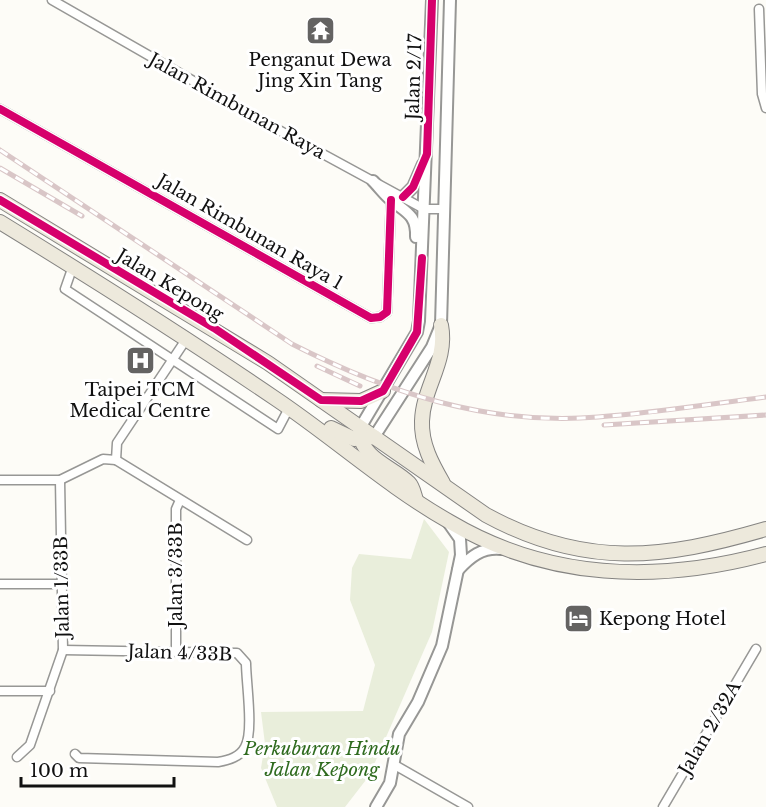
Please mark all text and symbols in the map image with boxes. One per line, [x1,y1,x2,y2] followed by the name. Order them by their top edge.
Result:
[304,15,336,47] temple icon: Penganut Dewa Jing Xin Tang
[401,33,427,123] street label: Jalan 2/17
[143,47,329,164] street label: Jalan Rimbunan Raya
[249,49,391,92] place label: Penganut Dewa Jing Xin Tang
[151,169,347,294] street label: Jalan Rimbunan Raya 1
[111,243,228,326] street label: Jalan Kepong
[124,345,156,377] hospital icon: Taipei TCM Medical Centre
[69,379,211,422] place label: Taipei TCM Medical Centre
[165,522,187,630] street label: Jalan 3/33B
[50,536,74,640] street label: Jalan 1/33B
[562,603,594,635] hotel icon: Kepong Hotel
[599,608,726,630] place label: Kepong Hotel
[125,640,233,666] street label: Jalan 4/33B
[673,676,746,781] street label: Jalan 2/32A
[243,738,401,781] park label: Perkuburan Hindu Jalan Kepong
[21,750,174,788] scale bar
[30,760,88,782] text: 100 m

